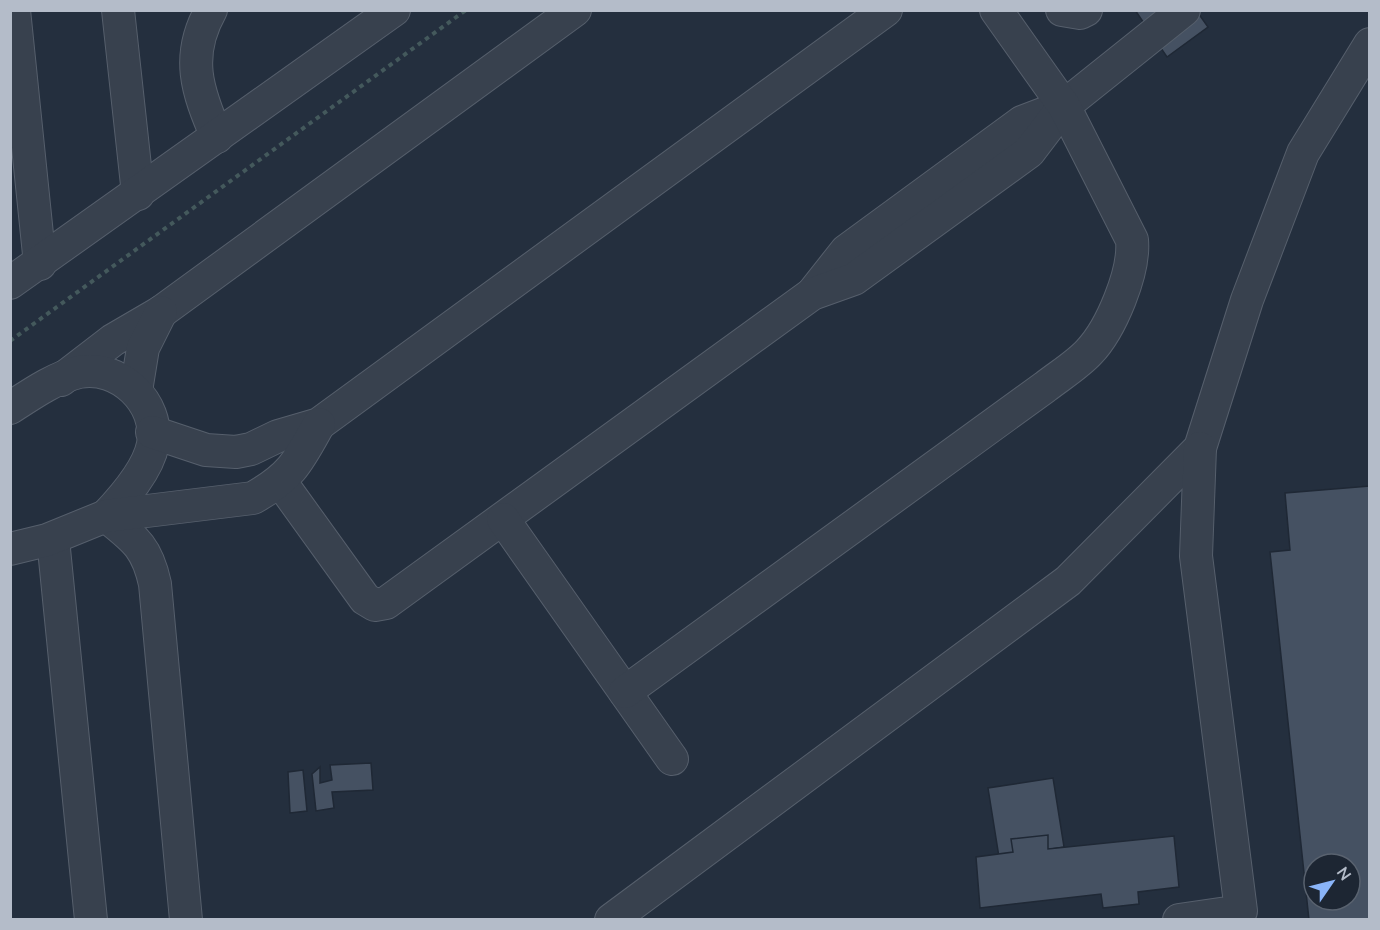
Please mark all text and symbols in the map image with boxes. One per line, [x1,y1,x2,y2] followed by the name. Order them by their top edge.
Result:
[1302,852,1362,912] north arrow
[1331,863,1356,885] text: N

